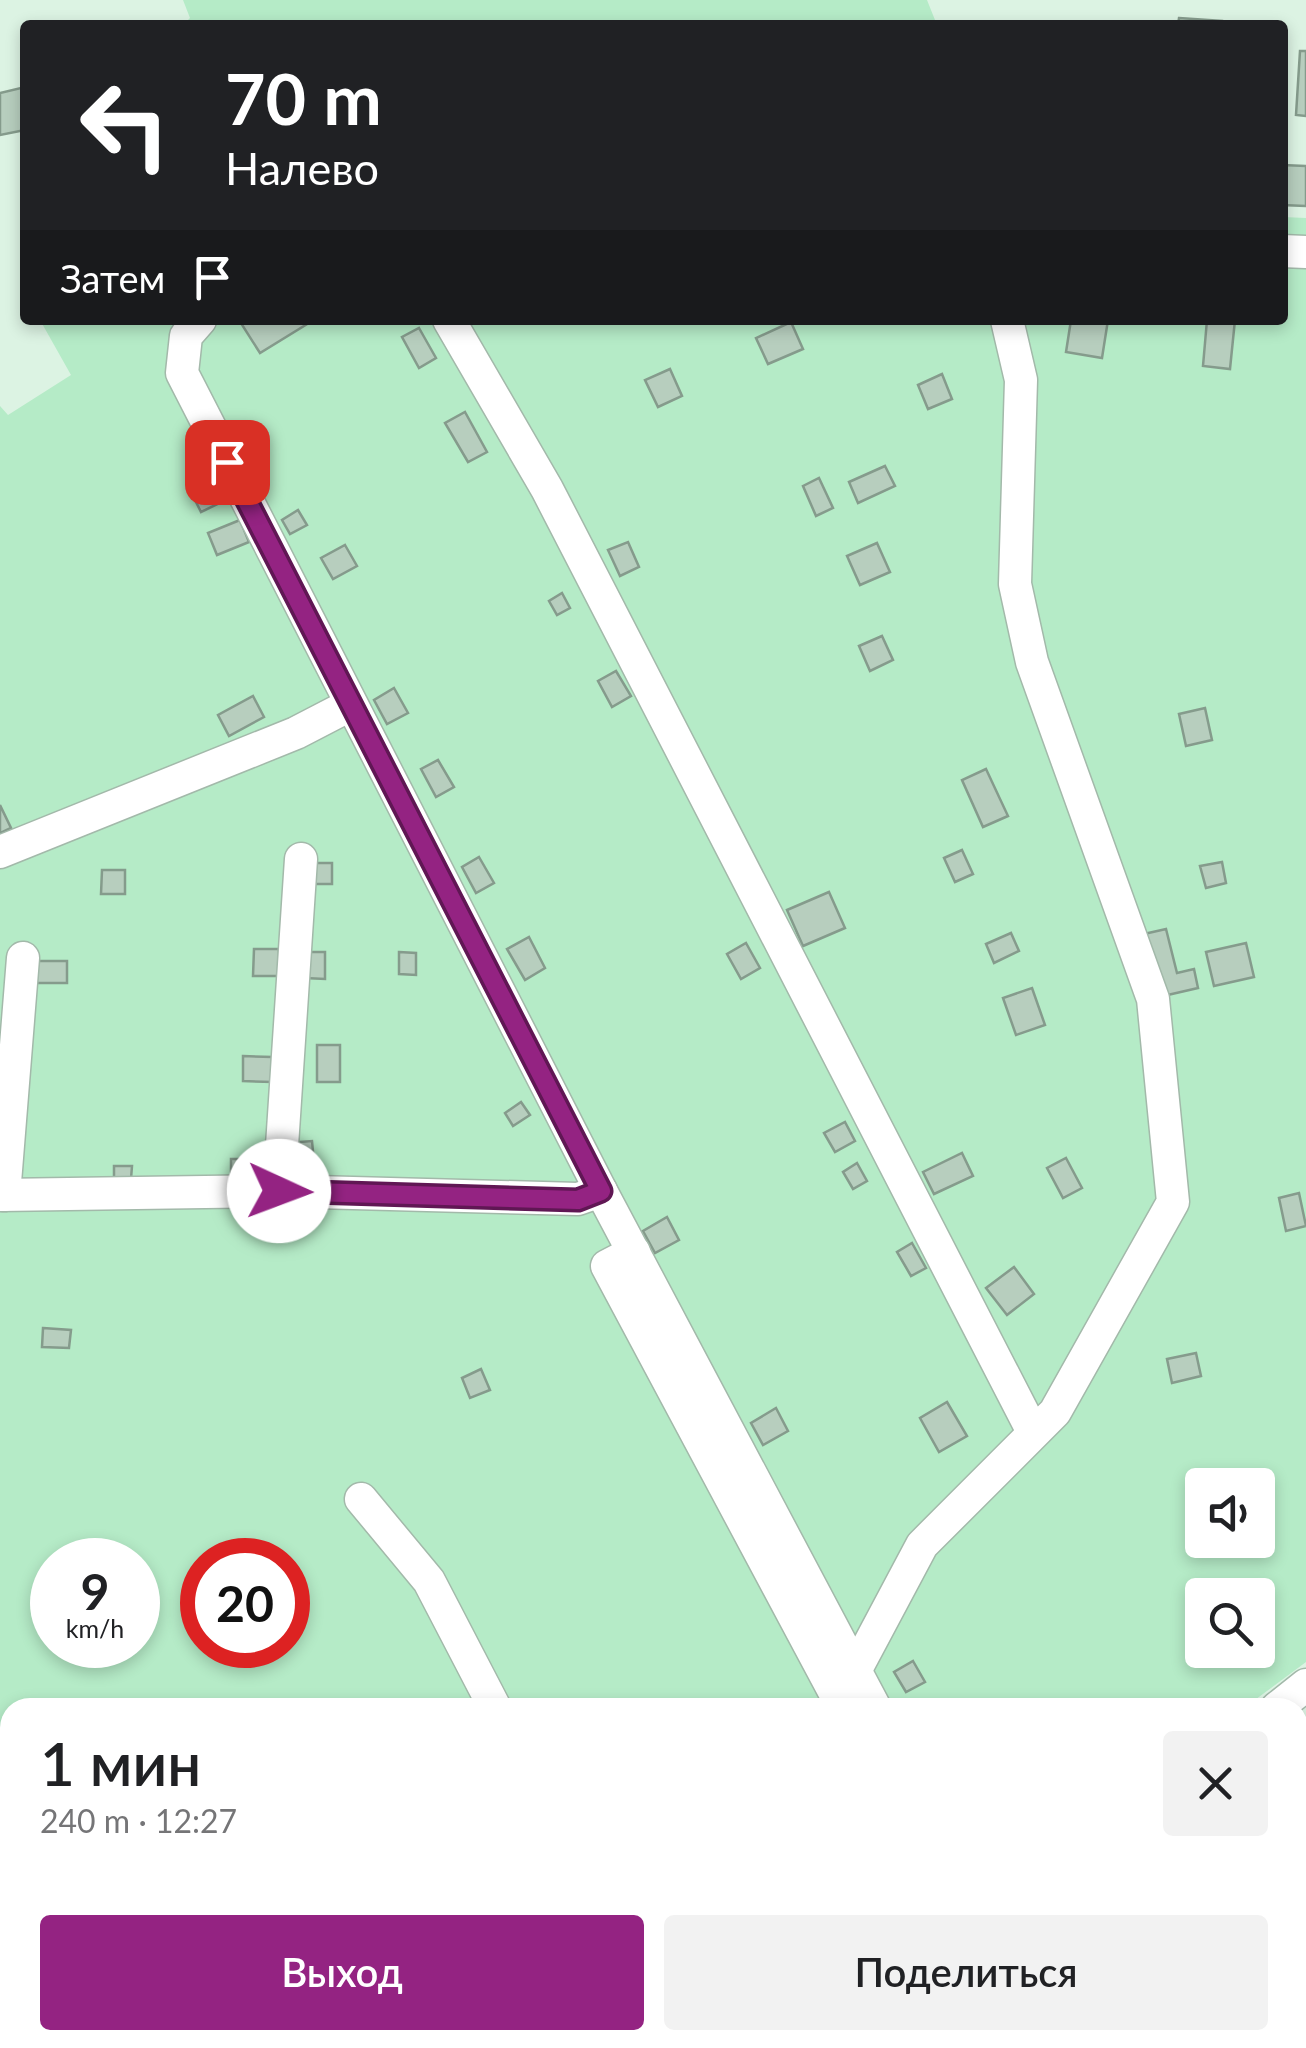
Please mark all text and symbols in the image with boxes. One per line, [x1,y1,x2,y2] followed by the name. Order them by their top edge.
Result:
[225,56,382,140] text: 70 m
[60,60,190,190] icon: left
[225,141,379,195] text: Налево
[185,250,240,305] icon: arrive
[60,255,165,301] text: Затем
[185,420,270,505] pin
[200,435,255,490] icon: arrive
[227,1139,331,1243] position arrow
[1185,1468,1275,1668] map controls
[1185,1468,1275,1558] button: sound
[180,1538,310,1668] speed limit sign: 20
[80,1561,110,1621] text: 9
[1185,1578,1275,1668] button: search
[66,1613,124,1643] text: km/h
[40,1727,201,1799] text: 1 мин
[1163,1731,1268,1836] button: close
[40,1801,237,1840] text: 240 m · 12:27
[40,1915,644,2030] button: Выход
[664,1915,1268,2030] button: Поделиться

